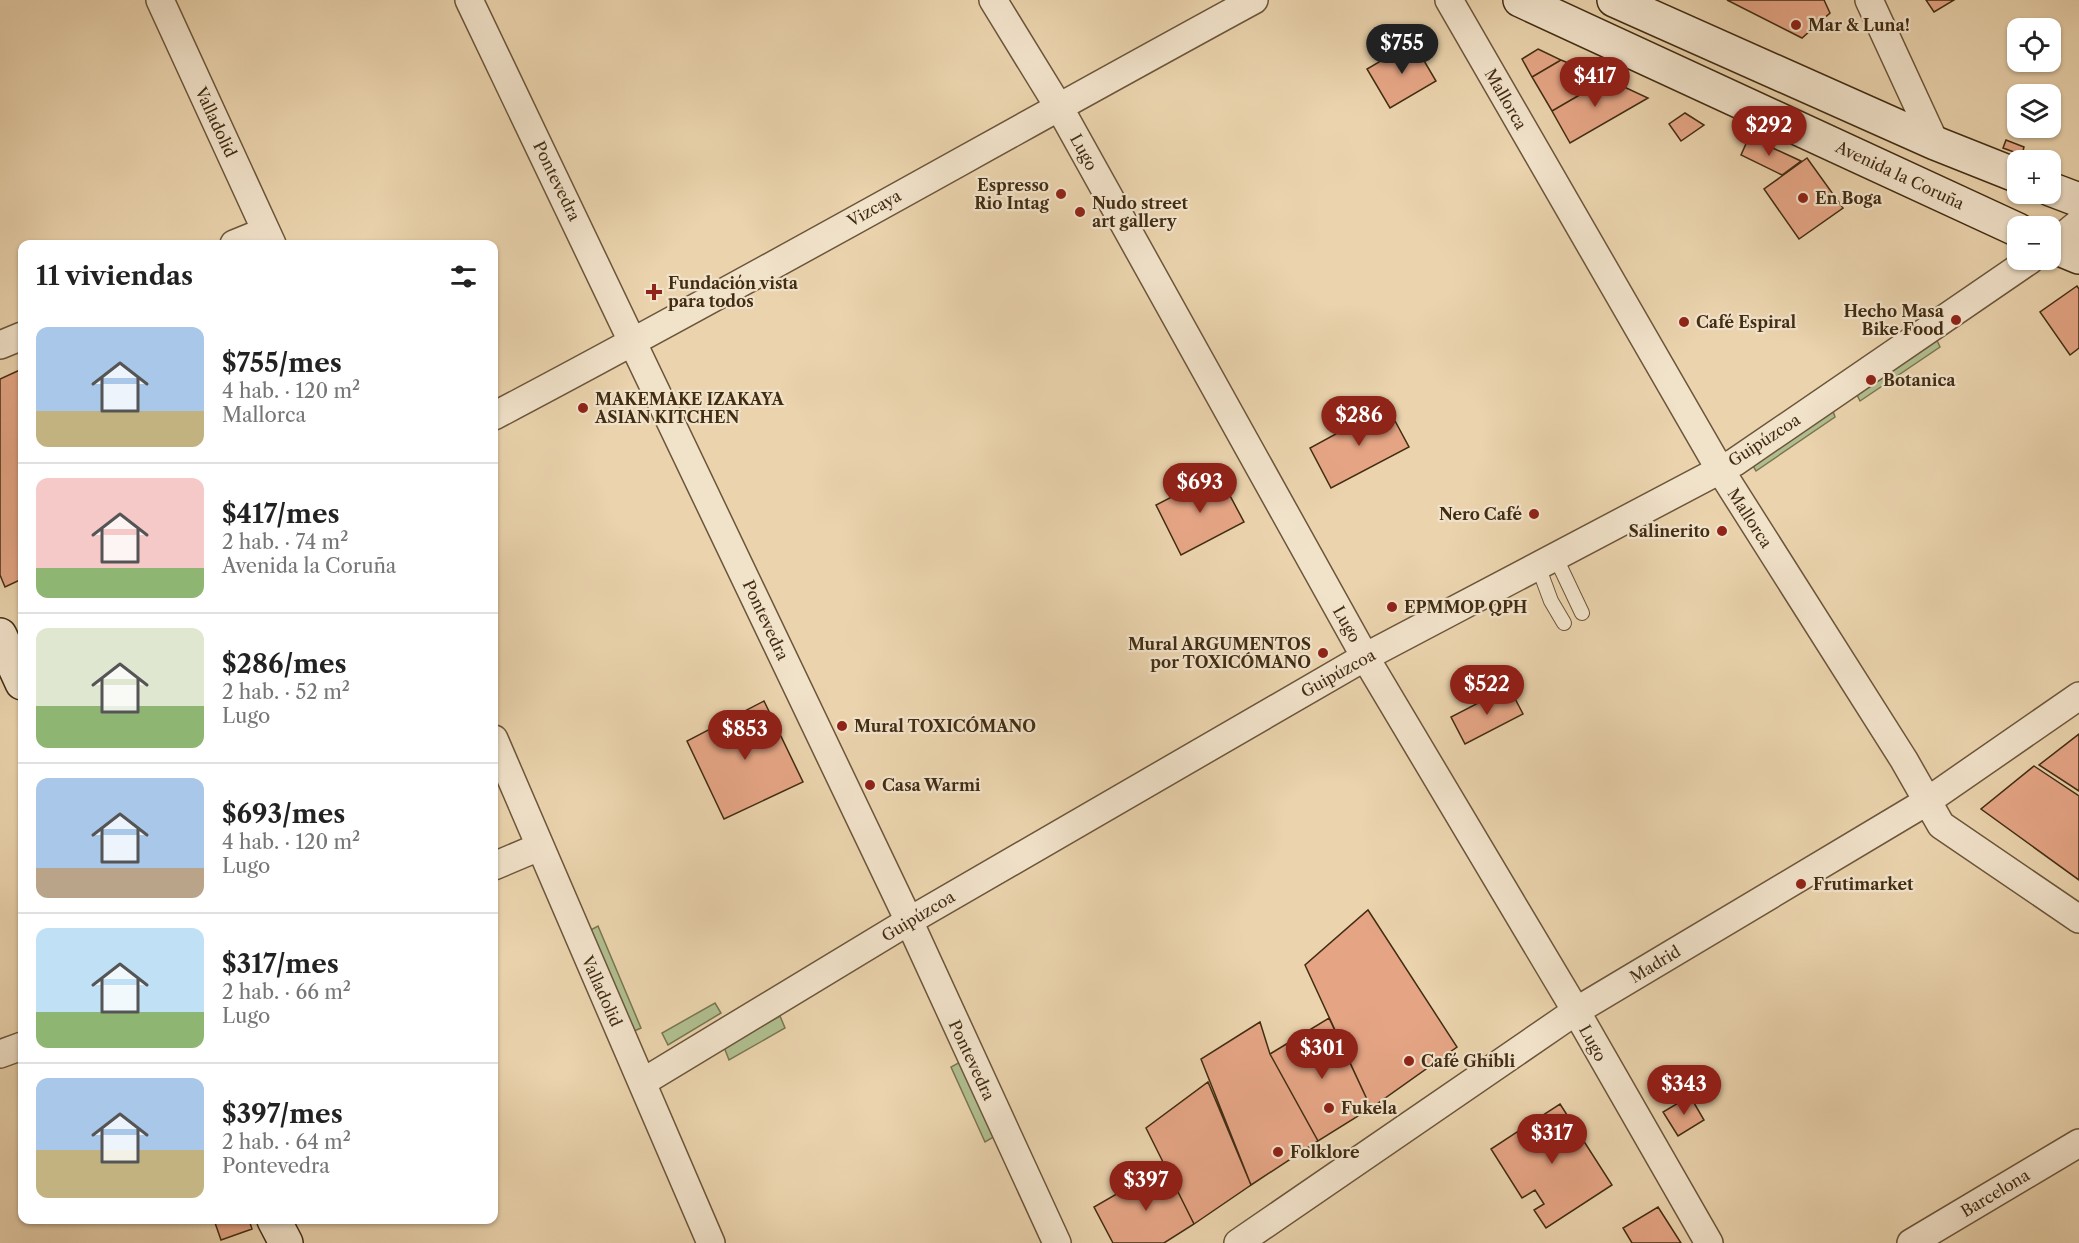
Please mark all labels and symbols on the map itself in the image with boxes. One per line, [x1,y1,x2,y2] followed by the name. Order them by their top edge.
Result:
[1808,15,1910,35] place label: Mar & Luna!
[1789,18,1803,32] marker: Mar & Luna!
[1366,24,1438,75] pin: $755
[1559,57,1631,108] pin: $417
[1481,65,1532,134] street label: Mallorca
[191,83,241,161] street label: Valladolid
[1733,106,1805,157] pin: $292
[1066,130,1102,174] street label: Lugo
[1832,136,1968,214] street label: Avenida la Coruña
[529,138,585,225] street label: Pontevedra
[974,175,1050,213] place label: Espresso Rio Intag
[843,185,905,231] street label: Vizcaya
[1054,187,1068,201] marker: Espresso Rio Intag
[1815,188,1883,208] place label: En Boga
[1796,191,1810,205] marker: En Boga
[1092,193,1189,231] place label: Nudo street art gallery
[1073,205,1087,219] marker: Nudo street art gallery
[668,273,799,311] place label: Fundación vista para todos
[645,283,663,301] marker: Fundación vista para todos
[1843,301,1945,339] place label: Hecho Masa Bike Food
[1696,312,1797,332] place label: Café Espiral
[1949,313,1963,327] marker: Hecho Masa Bike Food
[1677,315,1691,329] marker: Café Espiral
[1883,370,1956,390] place label: Botanica
[1864,373,1878,387] marker: Botanica
[594,389,785,427] place label: MAKEMAKE IZAKAYA ASIAN KITCHEN
[1323,396,1395,447] pin: $286
[576,401,590,415] marker: MAKEMAKE IZAKAYA ASIAN KITCHEN
[1724,409,1804,471] street label: Guipúzcoa
[1164,463,1236,514] pin: $693
[1723,484,1777,552] street label: Mallorca
[1439,504,1522,524] place label: Nero Café
[1527,507,1541,521] marker: Nero Café
[1629,521,1710,541] place label: Salinerito
[1715,524,1729,538] marker: Salinerito
[739,577,794,664] street label: Pontevedra
[1404,597,1527,617] place label: EPMMOP QPH
[1385,600,1399,614] marker: EPMMOP QPH
[1329,602,1365,646] street label: Lugo
[1128,634,1311,672] place label: Mural ARGUMENTOS por TOXICÓMANO
[1297,644,1379,702] street label: Guipúzcoa
[1316,646,1330,660] marker: Mural ARGUMENTOS por TOXICÓMANO
[1451,665,1523,716] pin: $522
[709,710,781,761] pin: $853
[854,716,1036,736] place label: Mural TOXICÓMANO
[835,719,849,733] marker: Mural TOXICÓMANO
[882,775,981,795] place label: Casa Warmi
[863,778,877,792] marker: Casa Warmi
[1813,874,1914,894] place label: Frutimarket
[1794,877,1808,891] marker: Frutimarket
[878,886,959,946] street label: Guipúzcoa
[1626,941,1684,987] street label: Madrid
[577,952,627,1030] street label: Valladolid
[945,1017,1000,1104] street label: Pontevedra
[1575,1021,1611,1065] street label: Lugo
[1286,1029,1358,1080] pin: $301
[1421,1051,1515,1071] place label: Café Ghibli
[1402,1054,1416,1068] marker: Café Ghibli
[1648,1065,1720,1116] pin: $343
[1341,1098,1398,1118] place label: Fukela
[1322,1101,1336,1115] marker: Fukela
[1516,1114,1588,1165] pin: $317
[1290,1142,1360,1162] place label: Folklore
[1271,1145,1285,1159] marker: Folklore
[1110,1161,1182,1212] pin: $397
[1957,1164,2033,1221] street label: Barcelona

